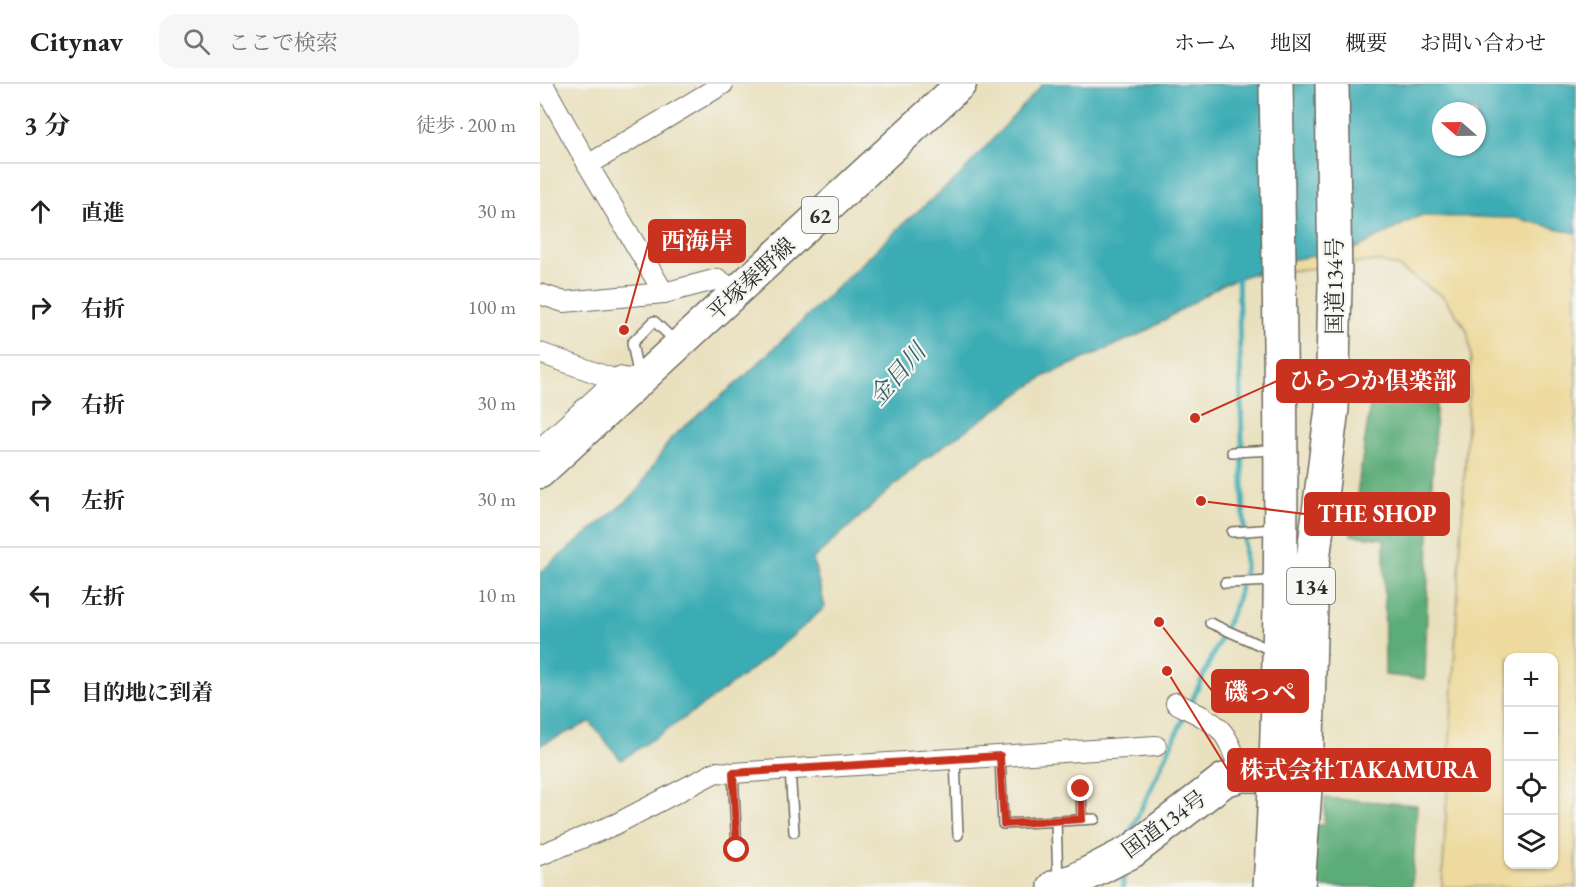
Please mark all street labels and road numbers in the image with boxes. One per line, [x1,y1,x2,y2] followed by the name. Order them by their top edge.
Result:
[802,197,838,233] road number: 62
[701,231,801,327] street label: 平塚秦野線
[1320,237,1349,335] street label: 国道134号
[1287,568,1335,604] road number: 134
[1116,784,1212,864] street label: 国道134号

